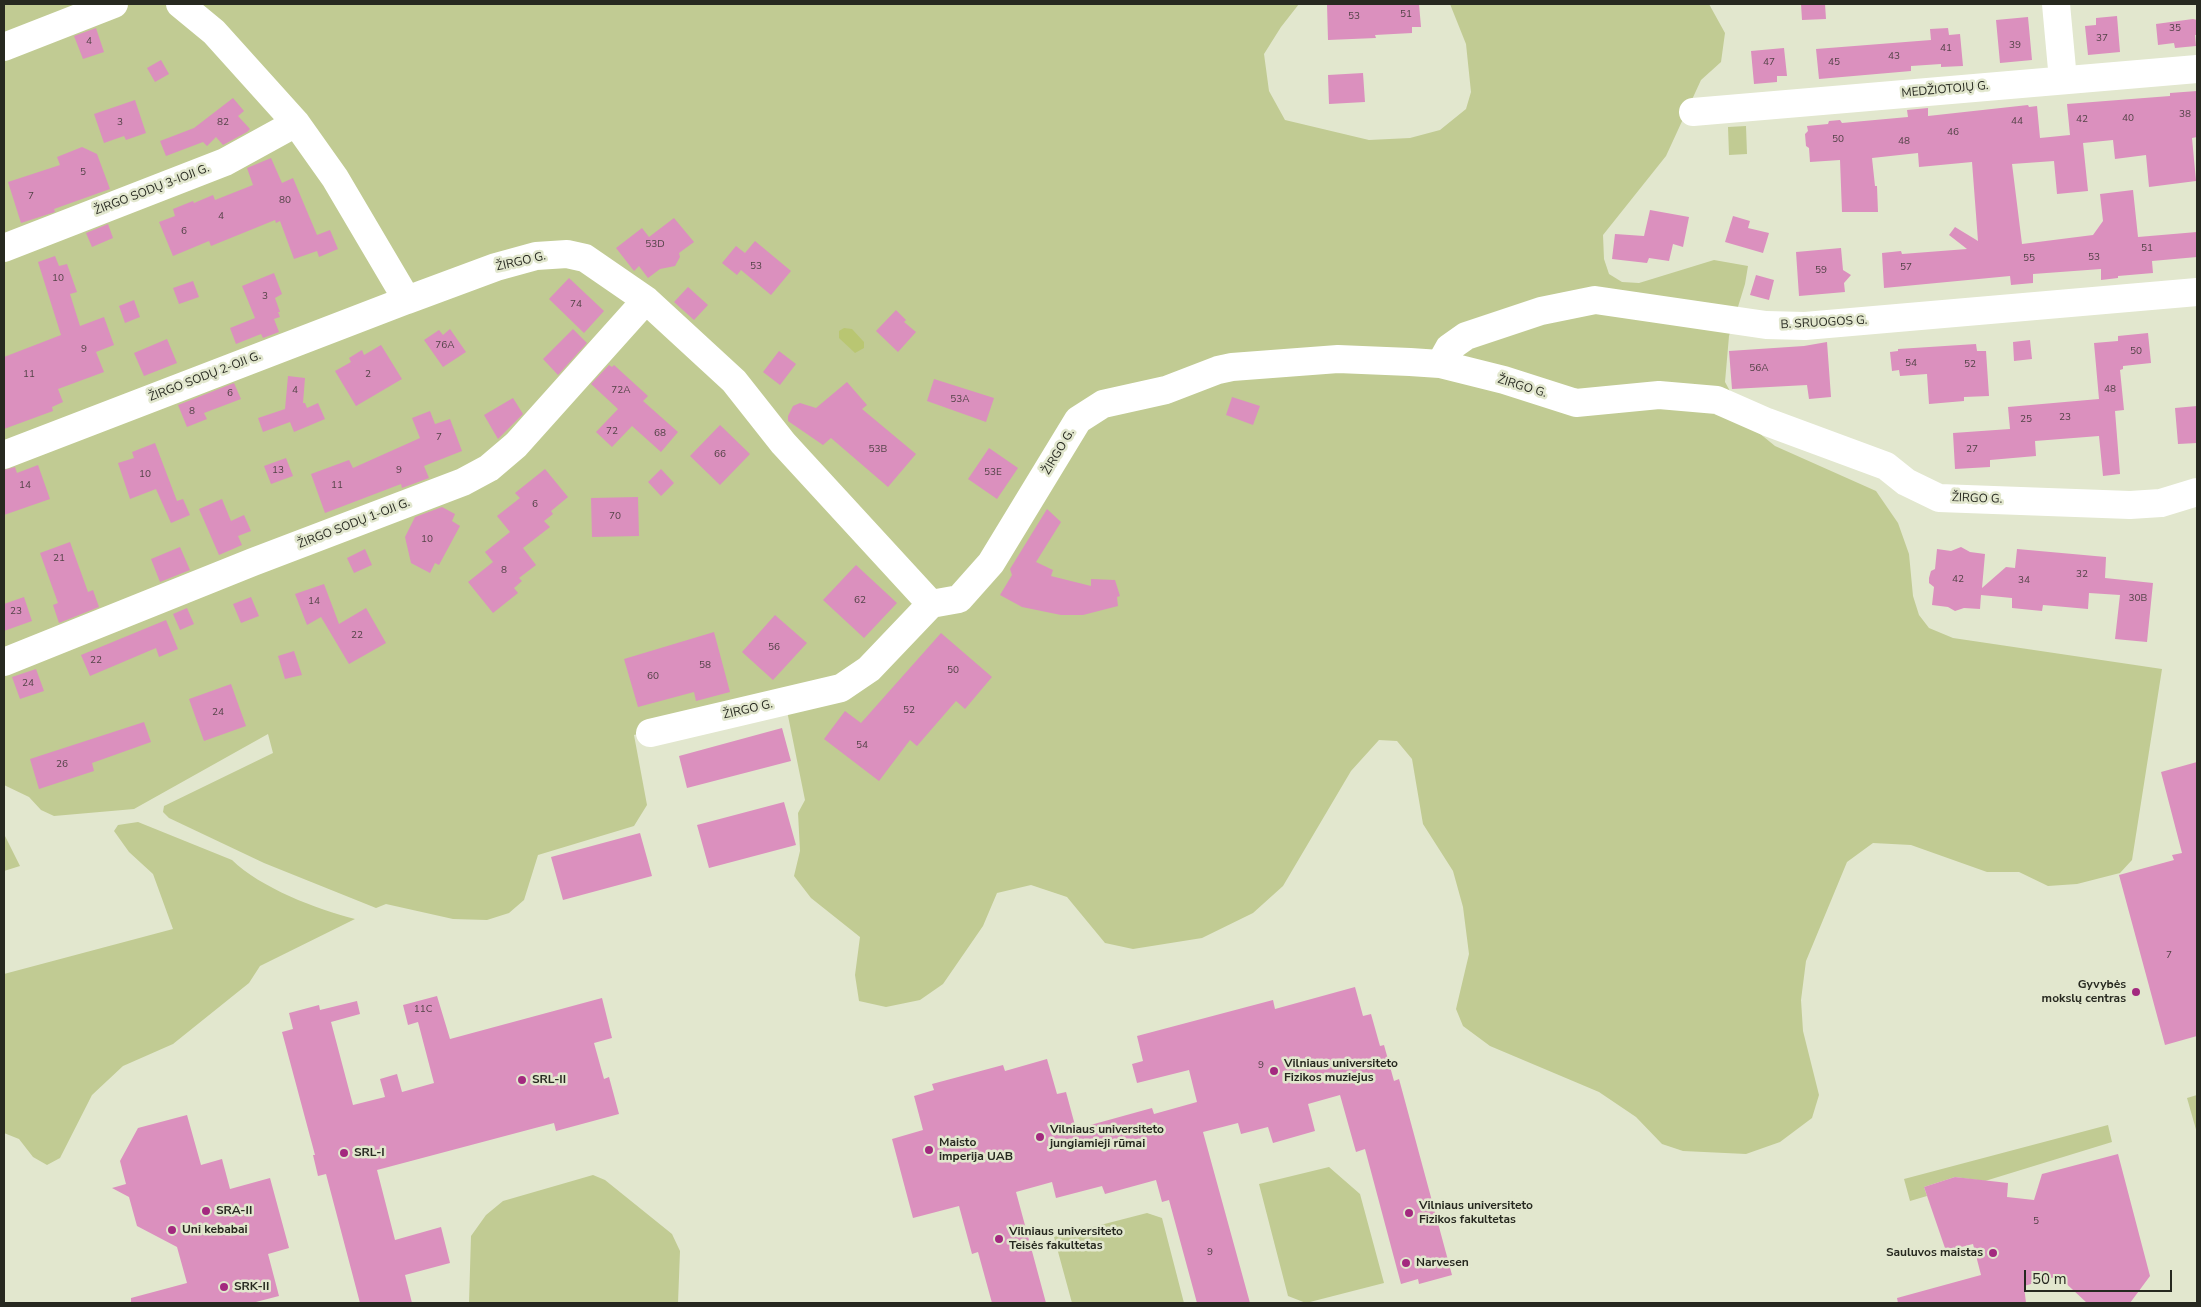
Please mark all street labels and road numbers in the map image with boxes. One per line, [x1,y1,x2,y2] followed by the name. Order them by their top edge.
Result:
[1901,79,1989,101] street label: MEDŽIOTOJŲ G.
[92,161,212,219] street label: ŽIRGO SODŲ 3-IOJI G.
[495,249,547,275] street label: ŽIRGO G.
[1780,314,1868,332] street label: B. SRUOGOS G.
[147,349,263,405] street label: ŽIRGO SODŲ 2-OJI G.
[1496,373,1548,401] street label: ŽIRGO G.
[1040,427,1078,477] street label: ŽIRGO G.
[1951,491,2003,507] street label: ŽIRGO G.
[296,496,412,552] street label: ŽIRGO SODŲ 1-OJI G.
[722,697,774,723] street label: ŽIRGO G.

